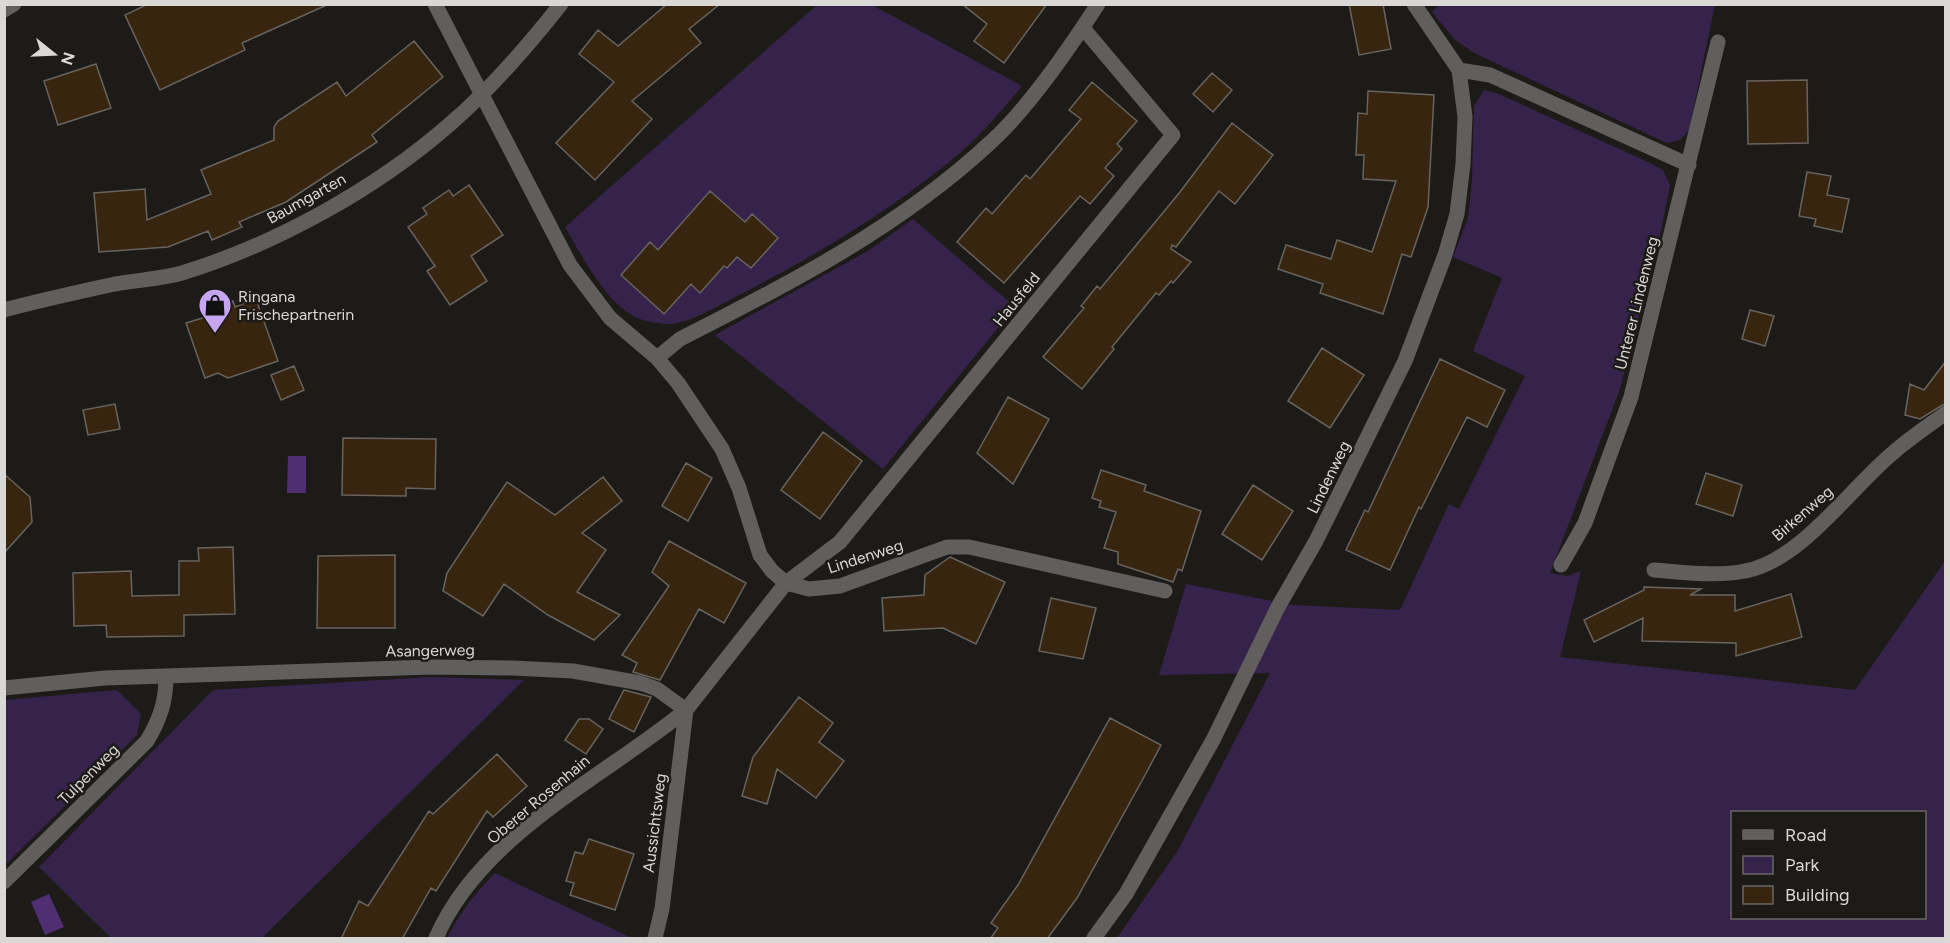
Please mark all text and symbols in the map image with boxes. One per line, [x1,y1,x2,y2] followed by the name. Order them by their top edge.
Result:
[24,24,84,84] north arrow
[57,50,79,67] text: N
[264,169,349,228] street label: Baumgarten
[1611,234,1662,372] street label: Unterer Lindenweg
[989,268,1044,330] street label: Hausfeld
[197,287,233,334] shop icon: Ringana Frischepartnerin
[238,287,354,324] place label: Ringana Frischepartnerin
[1303,438,1354,517] street label: Lindenweg
[1768,482,1837,545] street label: Birkenweg
[825,535,905,578] street label: Lindenweg
[385,640,475,661] street label: Asangerweg
[54,740,123,809] street label: Tulpenweg
[483,751,594,848] street label: Oberer Rosenhain
[639,772,670,874] street label: Aussichtsweg
[1731,811,1926,919] legend
[1785,824,1826,846] text: Road
[1785,854,1820,876] text: Park
[1785,884,1850,906] text: Building

